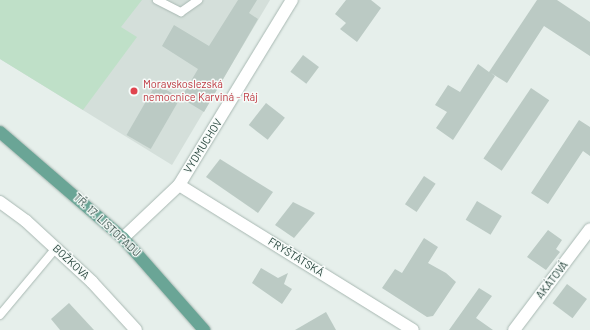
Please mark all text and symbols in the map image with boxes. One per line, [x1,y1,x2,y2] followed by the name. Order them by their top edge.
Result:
[143,78,258,104] place label: Moravskoslezská nemocnice Karviná - Ráj
[128,85,140,97] marker: Moravskoslezská nemocnice Karviná - Ráj
[181,117,225,175] street label: VYDMUCHOV
[71,191,143,259] street label: TŘ. 17. LISTOPADU
[266,235,326,279] street label: FRYŠTÁTSKÁ
[50,242,92,282] street label: BOŽKOVA
[533,258,571,302] street label: AKÁTOVÁ

